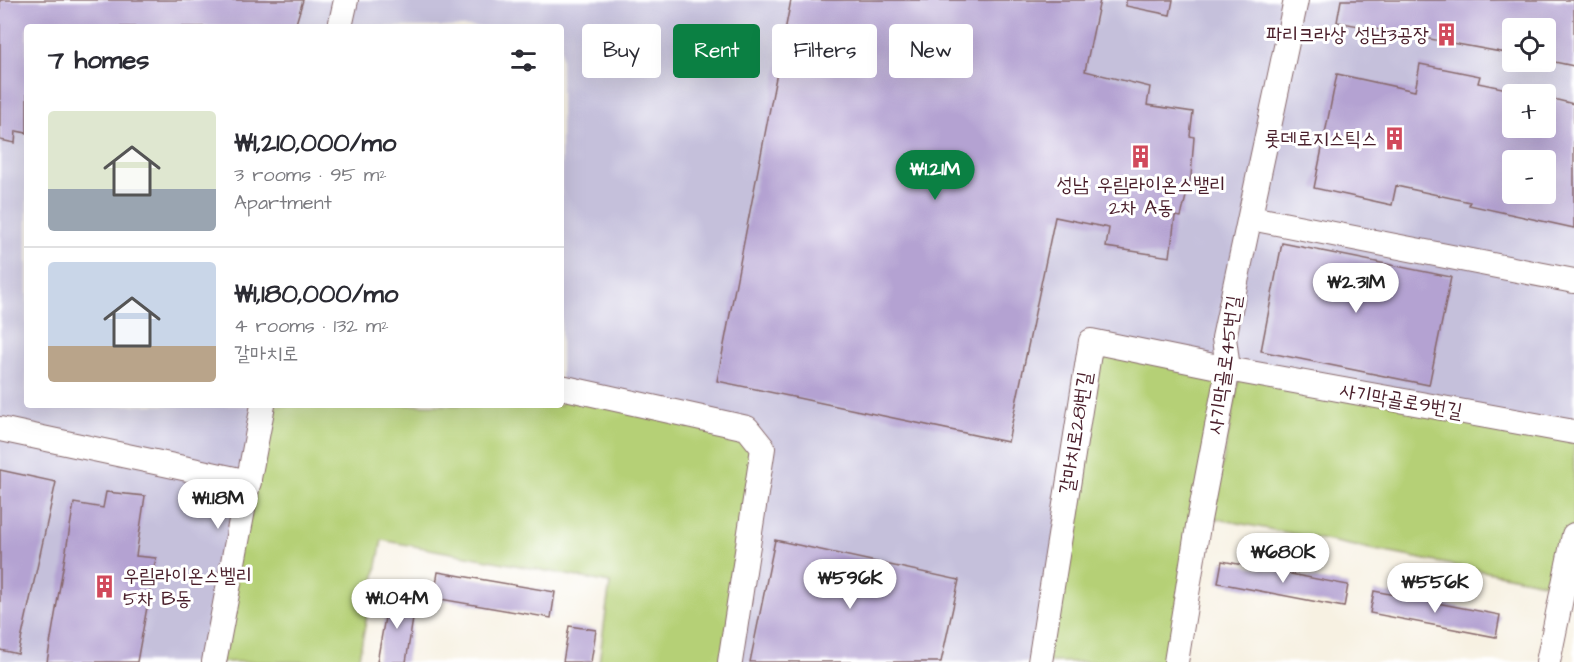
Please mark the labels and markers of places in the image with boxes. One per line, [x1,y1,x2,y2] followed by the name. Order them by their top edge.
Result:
[1266,21,1429,49] place label: 파리크라상 성남3공장
[1434,22,1460,48] building icon: 파리크라상 성남3공장
[1264,125,1377,153] place label: 롯데로지스틱스
[1382,126,1408,152] building icon: 롯데로지스틱스
[1128,144,1154,170] building icon: 성남 우림라이온스밸리 2차 A동
[886,150,984,201] pin: ₩1.21M
[1057,171,1225,222] place label: 성남 우림라이온스밸리 2차 A동
[1307,263,1405,314] pin: ₩2.31M
[169,479,267,530] pin: ₩1.18M
[1241,533,1325,584] pin: ₩680K
[808,559,892,610] pin: ₩596K
[123,562,252,613] place label: 우림라이온스벨리 5차 B동
[1393,563,1477,614] pin: ₩556K
[92,574,118,600] building icon: 우림라이온스벨리 5차 B동
[348,579,446,630] pin: ₩1.04M

